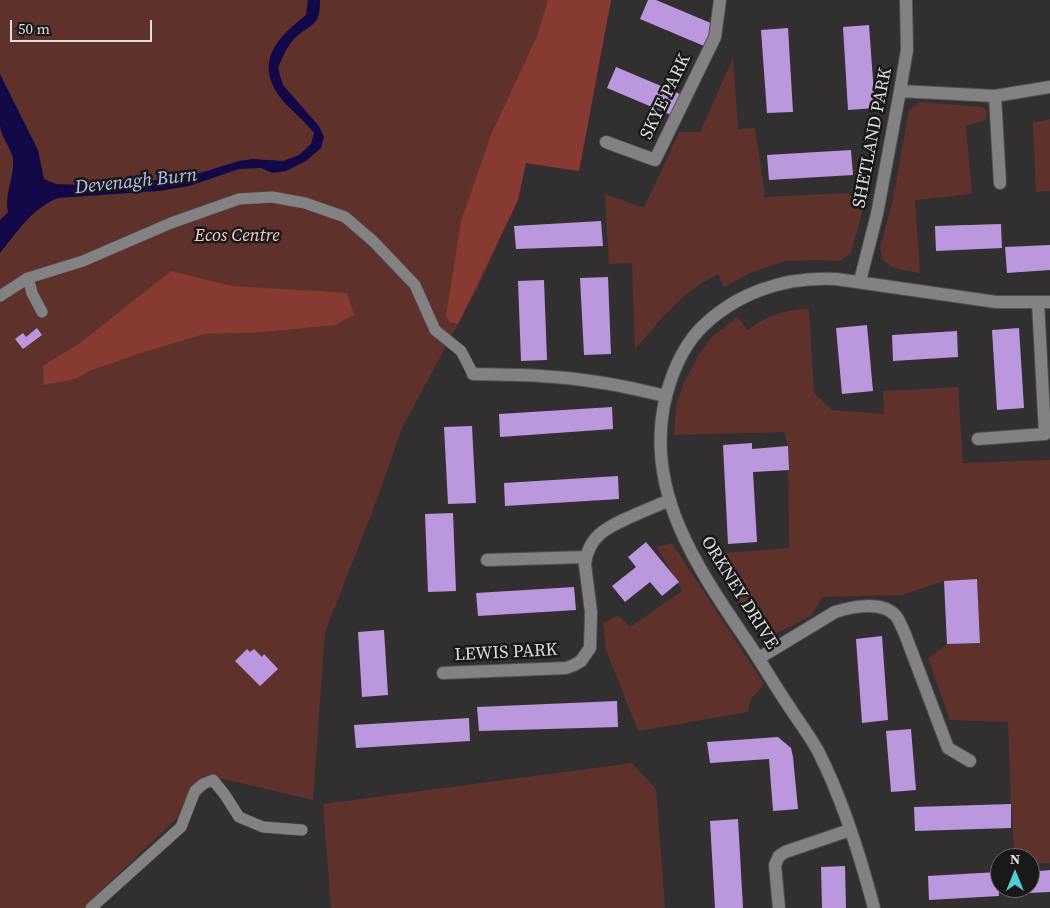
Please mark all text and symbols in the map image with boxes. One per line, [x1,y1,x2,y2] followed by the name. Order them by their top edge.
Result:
[12,10,155,42] scale bar
[18,18,50,39] text: 50 m
[636,51,696,143] street label: SKYE PARK
[849,66,897,210] street label: SHETLAND PARK
[74,164,198,200] water label: Devenagh Burn
[194,225,280,247] park label: Ecos Centre
[696,533,782,653] street label: ORKNEY DRIVE
[454,640,558,666] street label: LEWIS PARK
[990,848,1040,898] north arrow
[1010,849,1020,869] text: N

